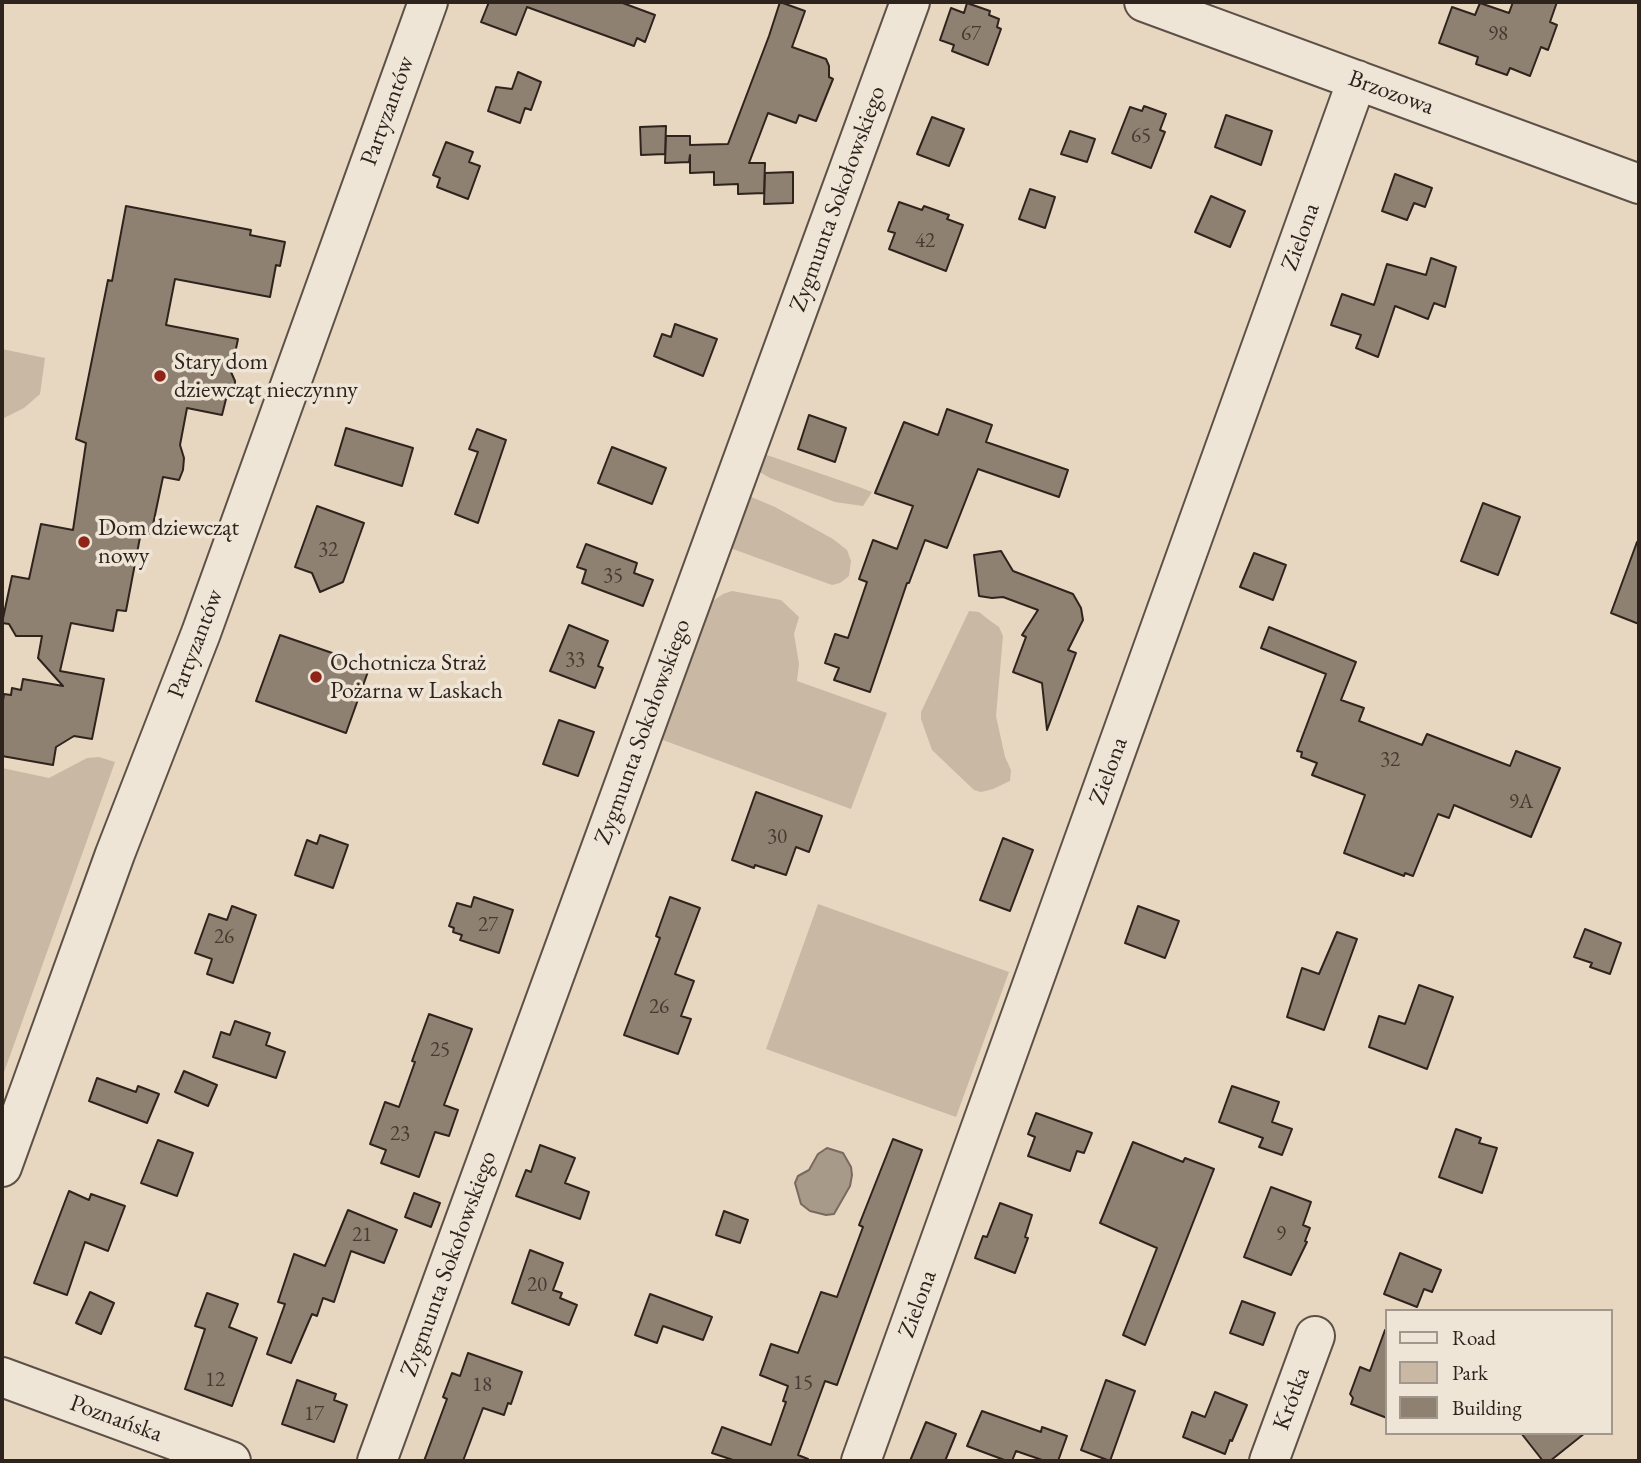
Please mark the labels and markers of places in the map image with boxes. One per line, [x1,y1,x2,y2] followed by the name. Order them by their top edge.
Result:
[174,348,358,404] place label: Stary dom dziewcząt nieczynny
[152,368,168,384] marker: Stary dom dziewcząt nieczynny
[98,514,239,570] place label: Dom dziewcząt nowy
[76,534,92,550] marker: Dom dziewcząt nowy
[330,649,503,705] place label: Ochotnicza Straż Pożarna w Laskach
[308,669,324,685] marker: Ochotnicza Straż Pożarna w Laskach

